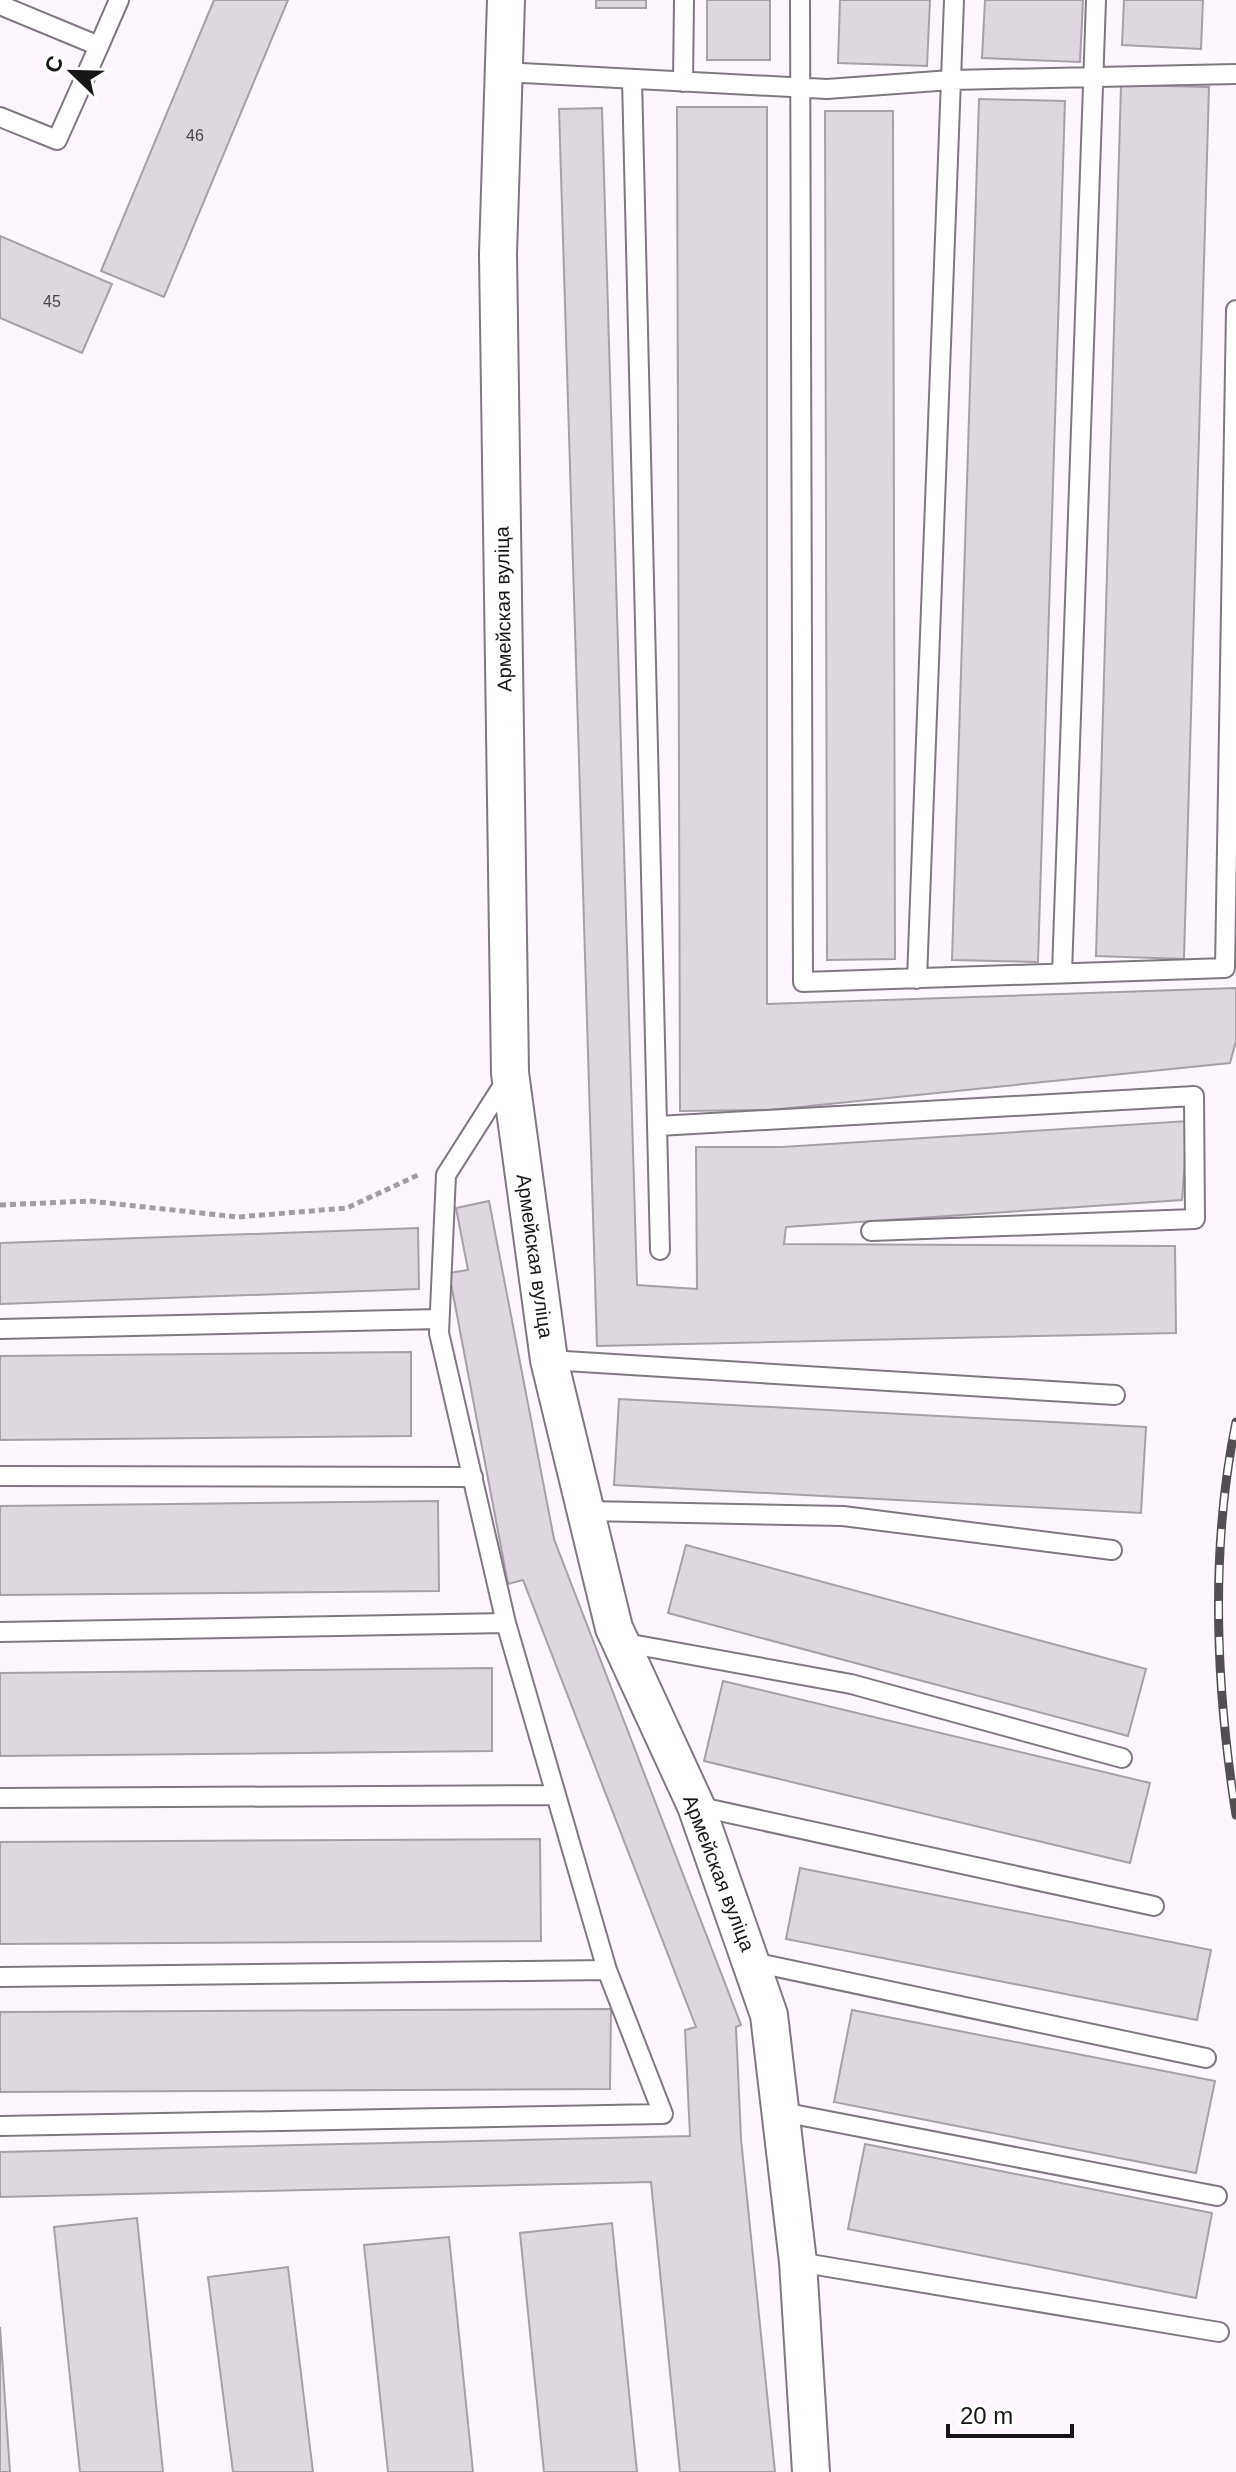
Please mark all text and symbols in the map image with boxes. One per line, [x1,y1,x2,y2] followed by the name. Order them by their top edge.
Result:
[32,32,112,112] north arrow
[39,52,69,77] text: С
[186,127,204,144] house number: 46
[43,293,61,310] house number: 45
[491,525,515,692] street label: Армейская вуліца
[513,1172,558,1340] street label: Армейская вуліца
[679,1792,759,1955] street label: Армейская вуліца
[948,2388,1072,2438] scale bar
[960,2402,1013,2429] text: 20 m

